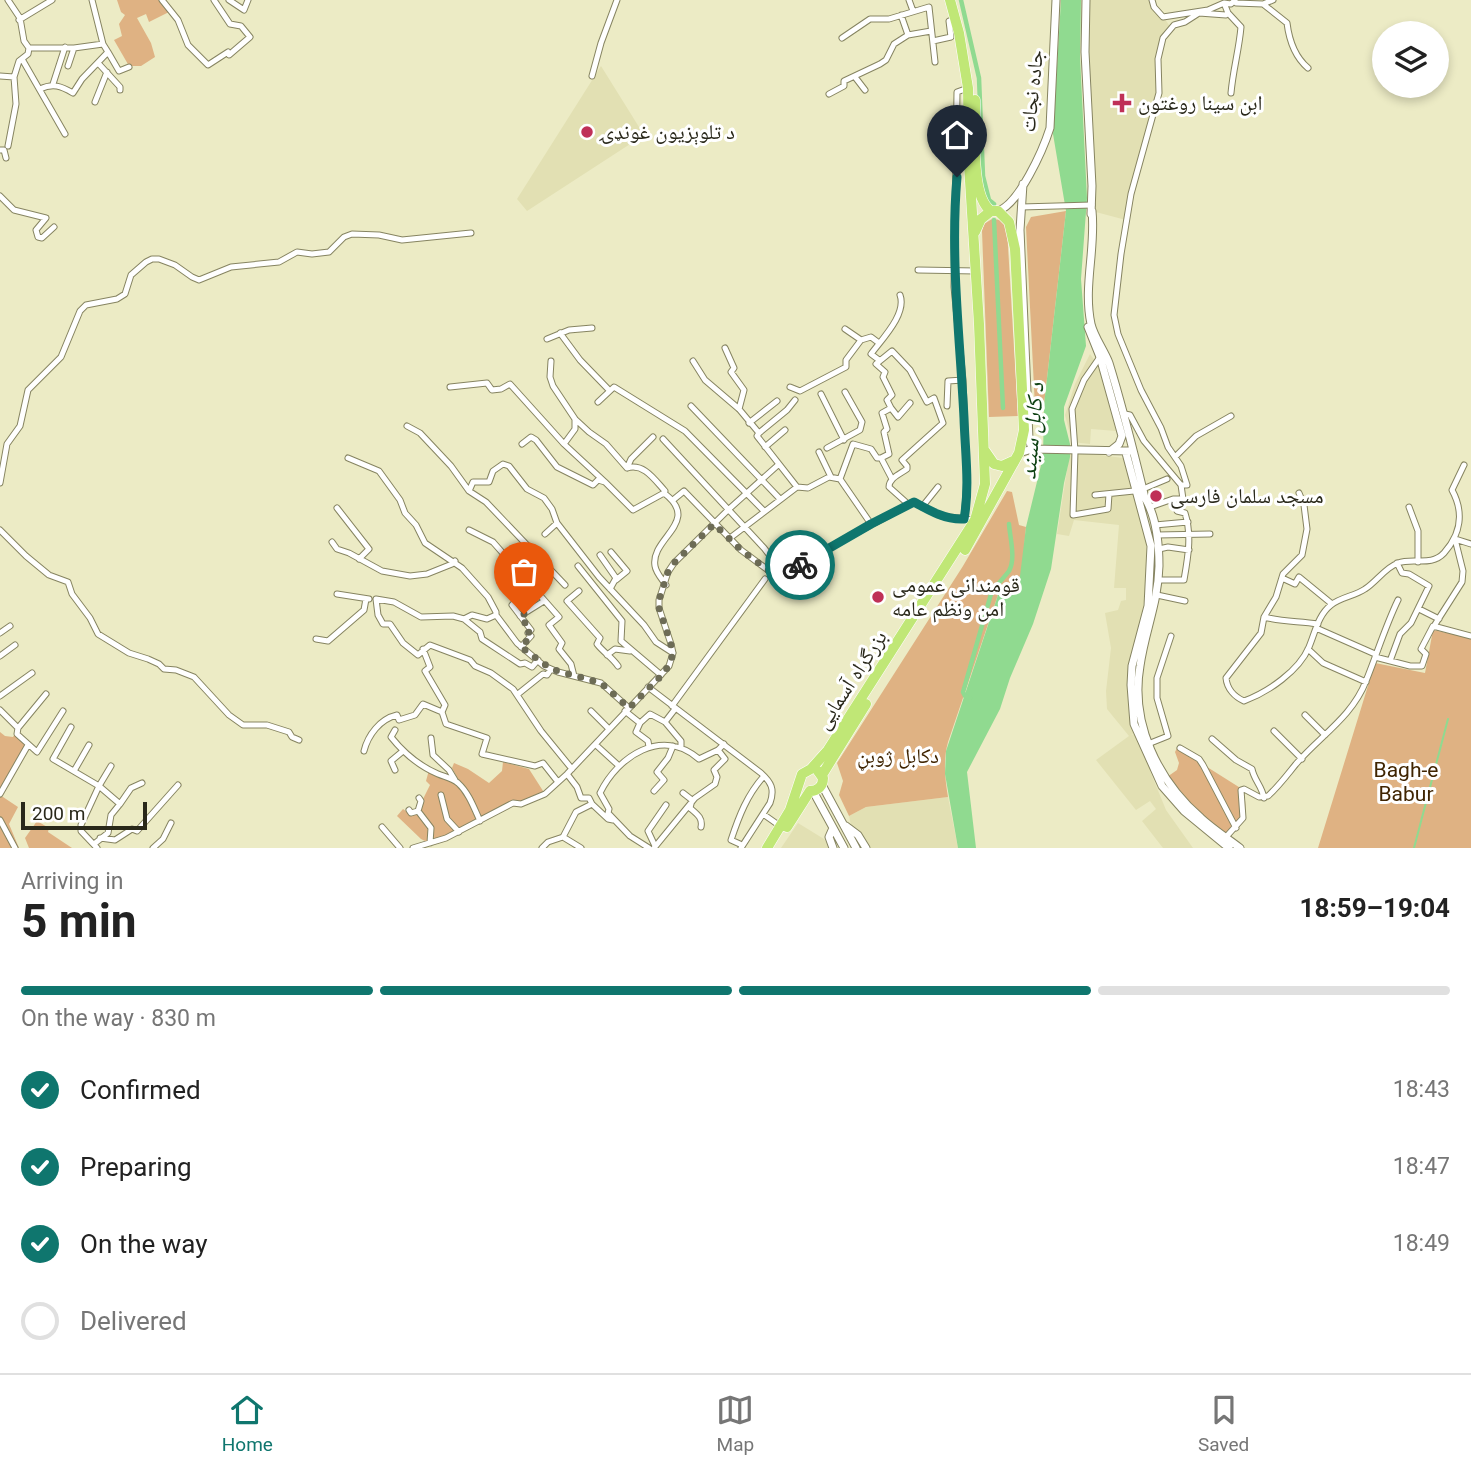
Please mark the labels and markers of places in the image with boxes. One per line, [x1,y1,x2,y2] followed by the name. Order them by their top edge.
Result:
[1138,91,1263,116] place label: ابن سینا روغتون
[1112,93,1132,113] marker: ابن سینا روغتون
[927,105,987,177] pin
[599,120,735,145] place label: د تلوېزیون غونډۍ
[579,124,595,140] marker: د تلوېزیون غونډۍ
[1170,484,1324,509] place label: مسجد سلمان فارسی
[1148,488,1164,504] marker: مسجد سلمان فارسی
[494,542,554,614] pin
[892,573,1020,623] place label: قومندانی عمومی امن ونظم عامه
[870,589,886,605] marker: قومندانی عمومی امن ونظم عامه

